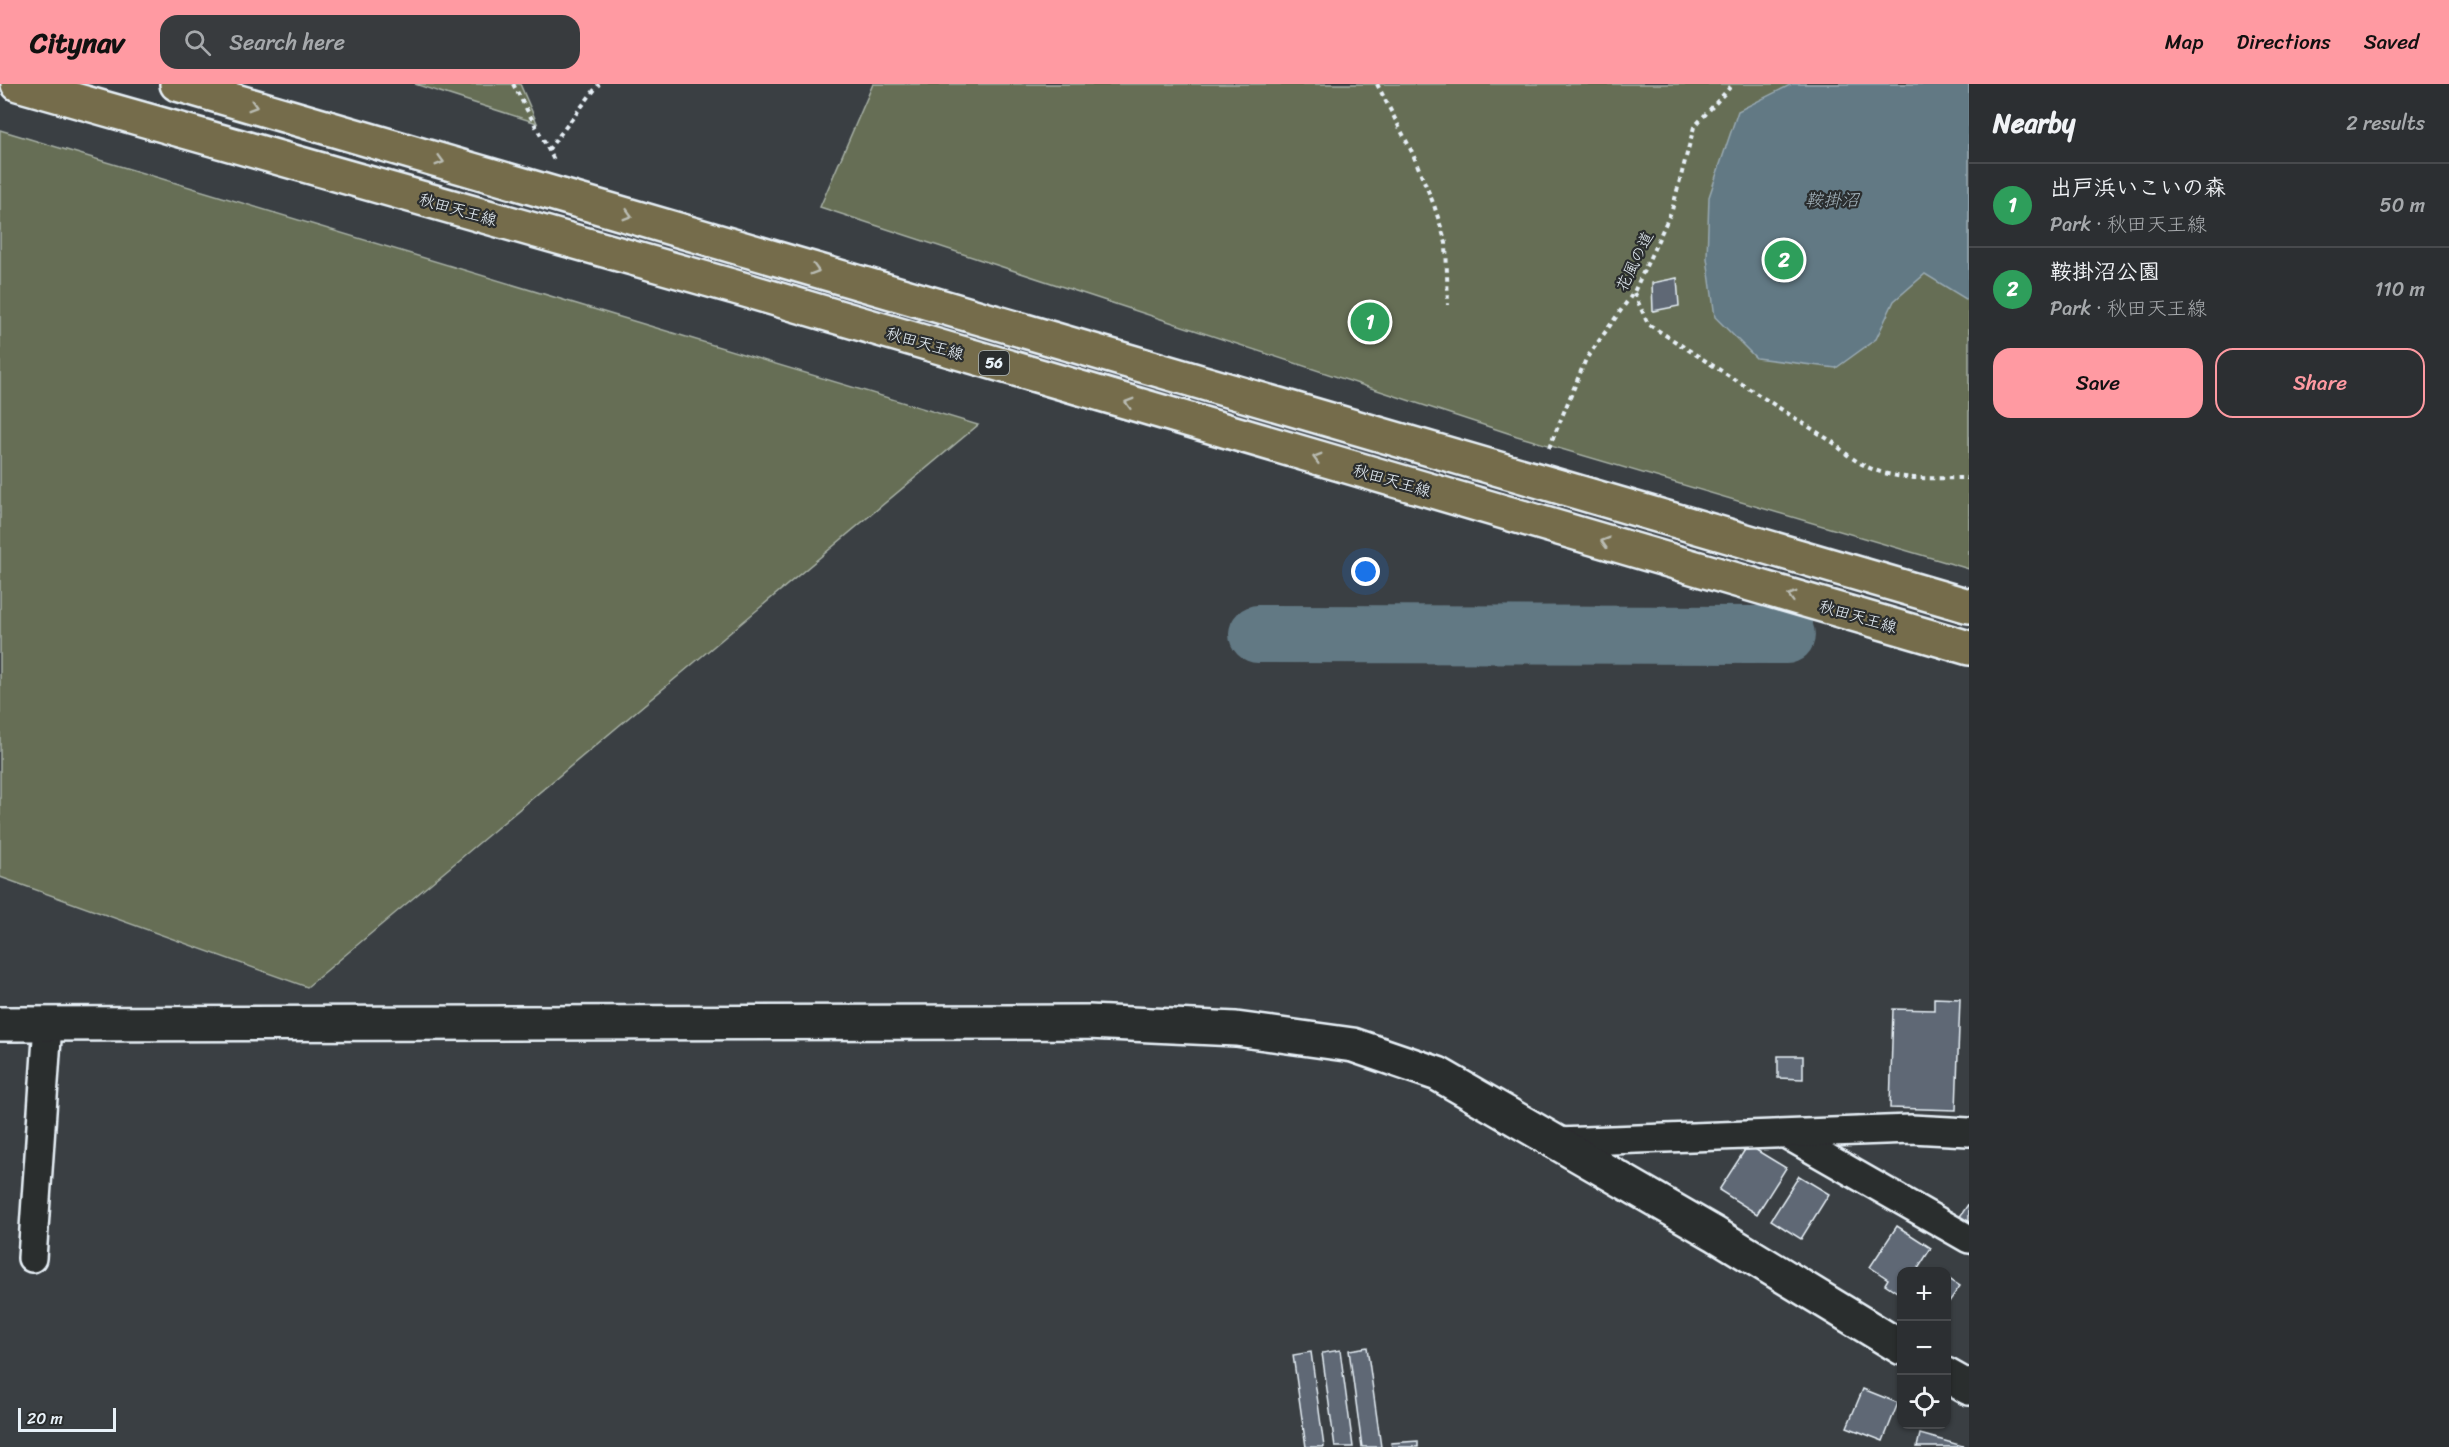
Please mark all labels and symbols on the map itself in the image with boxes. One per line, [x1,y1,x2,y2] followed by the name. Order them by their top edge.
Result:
[247,99,258,111] one-way arrow
[435,154,445,166] one-way arrow
[1805,184,1861,216] water label: 鞍掛沼
[415,185,500,234] street label: 秋田天王線
[622,208,633,220] one-way arrow
[1607,226,1662,296] street label: 花風の道
[1764,238,1804,282] pin: 2
[809,263,820,275] one-way arrow
[1350,300,1390,344] pin: 1
[882,319,967,368] street label: 秋田天王線
[979,351,1009,375] road number: 56
[1125,398,1135,410] one-way arrow
[1312,453,1322,465] one-way arrow
[1349,456,1434,505] street label: 秋田天王線
[1600,537,1611,549] one-way arrow
[1351,557,1380,586] your location
[1787,591,1798,603] one-way arrow
[1815,592,1900,641] street label: 秋田天王線
[18,1405,116,1432] scale bar

